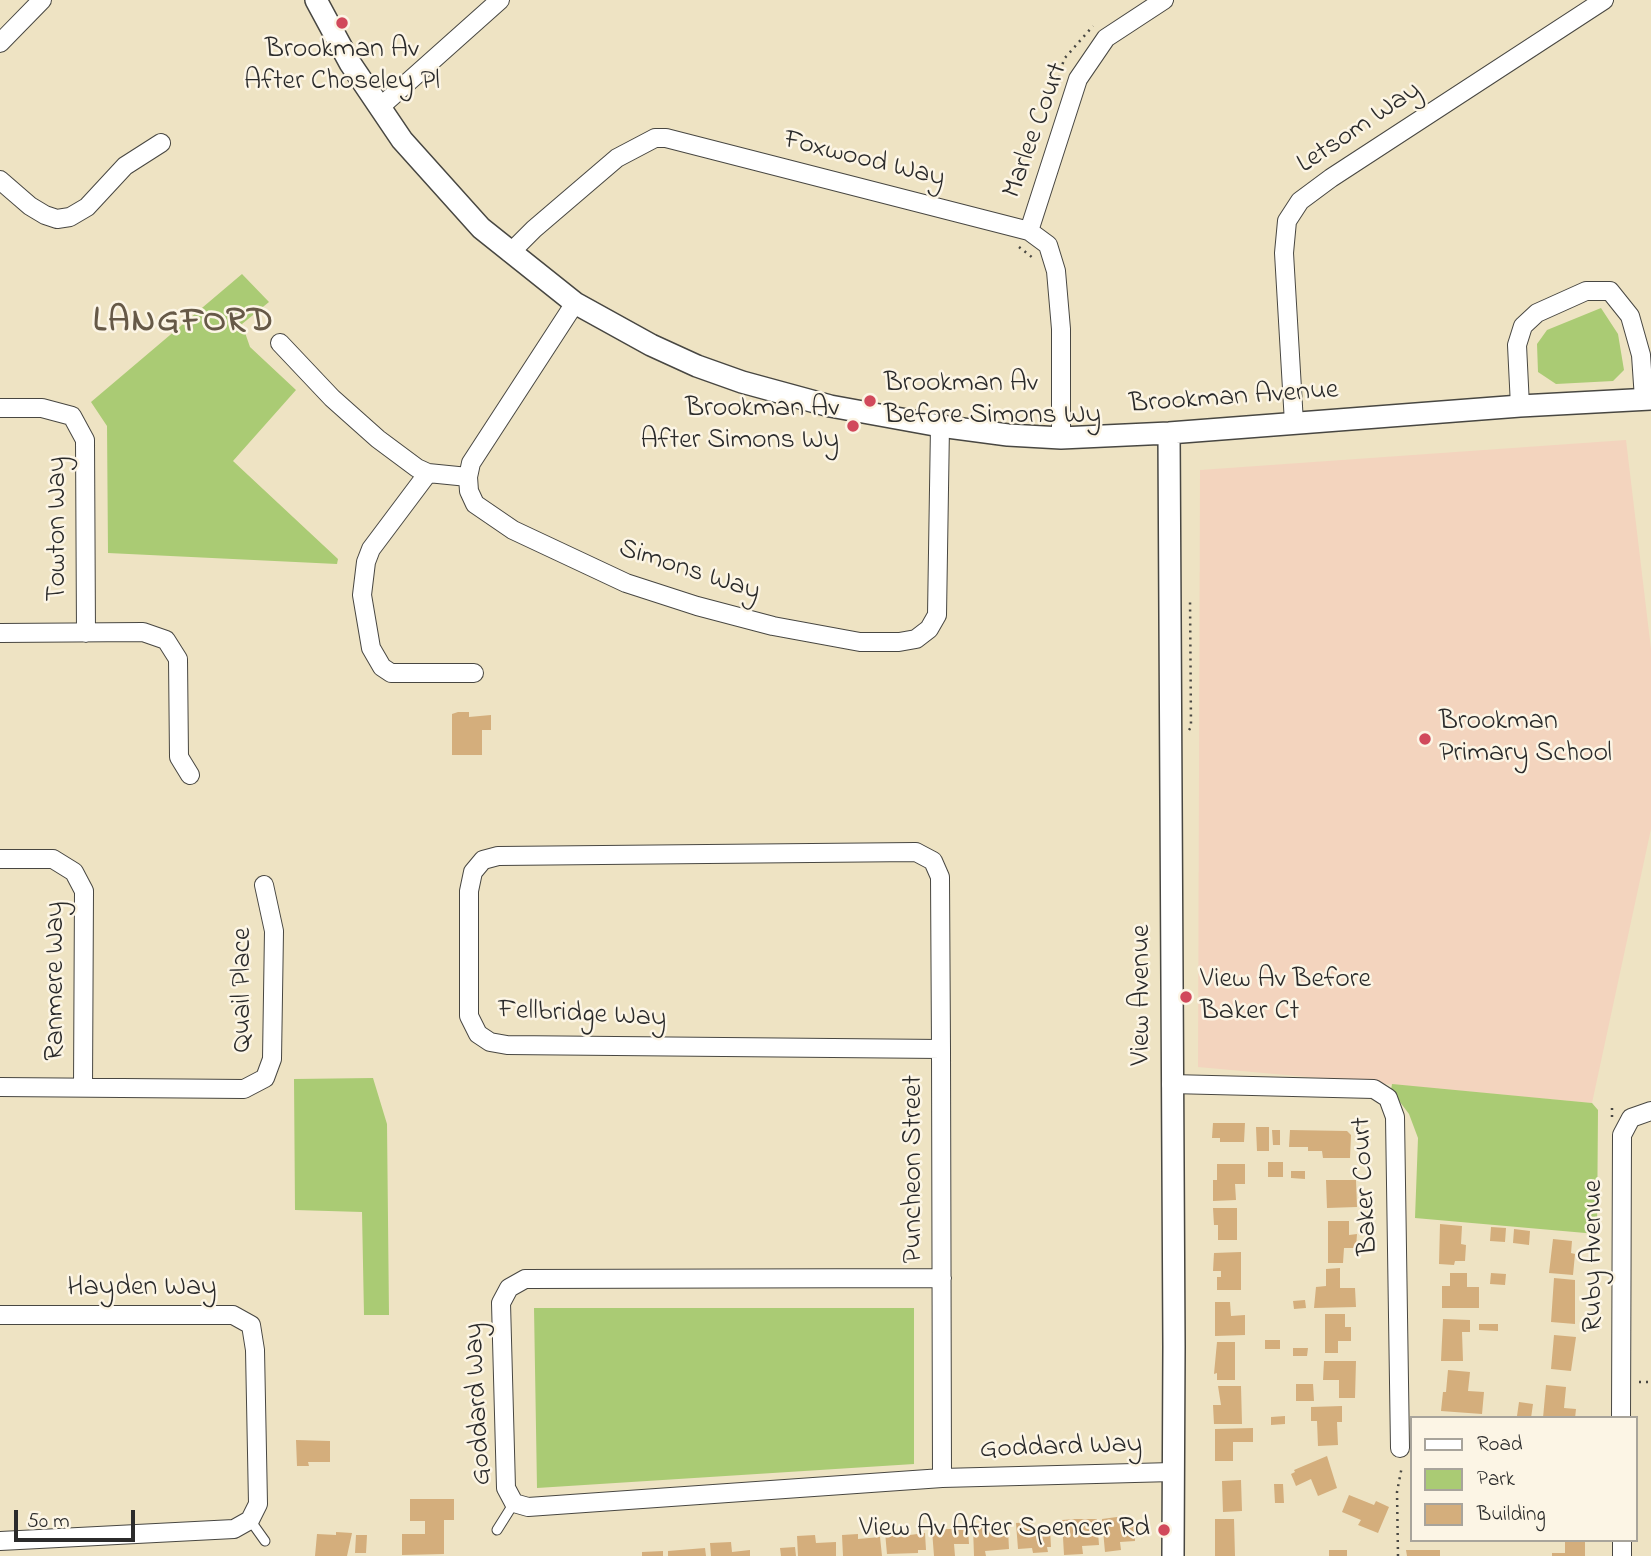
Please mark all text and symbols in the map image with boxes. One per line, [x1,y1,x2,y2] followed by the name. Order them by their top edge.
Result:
[334,15,350,31] marker: Brookman Av After Choseley Pl
[244,34,440,100] place label: Brookman Av After Choseley Pl
[997,59,1077,203] street label: Marlee Court
[1292,75,1428,183] street label: Letsom Way
[780,125,948,197] street label: Foxwood Way
[94,303,274,345] district label: LANGFORD
[884,368,1101,434] place label: Brookman Av Before Simons Wy
[1128,375,1340,423] street label: Brookman Avenue
[641,393,839,459] place label: Brookman Av After Simons Wy
[862,393,878,409] marker: Brookman Av Before Simons Wy
[845,418,861,434] marker: Brookman Av After Simons Wy
[42,456,76,602] street label: Towton Way
[614,533,764,611] street label: Simons Way
[1439,706,1612,772] place label: Brookman Primary School
[1417,731,1433,747] marker: Brookman Primary School
[40,901,74,1061] street label: Ranmere Way
[1126,924,1160,1066] street label: View Avenue
[227,927,261,1053] street label: Quail Place
[1200,964,1371,1030] place label: View Av Before Baker Ct
[1178,989,1194,1005] marker: View Av Before Baker Ct
[497,995,667,1037] street label: Fellbridge Way
[898,1075,932,1263] street label: Puncheon Street
[1347,1116,1387,1256] street label: Baker Court
[1578,1180,1612,1332] street label: Ruby Avenue
[67,1272,217,1306] street label: Hayden Way
[459,1322,501,1486] street label: Goddard Way
[1410,1416,1637,1542] legend
[979,1429,1143,1469] street label: Goddard Way
[1477,1430,1523,1460] text: Road
[1477,1465,1515,1495] text: Park
[18,1496,138,1540] scale bar
[1477,1500,1546,1530] text: Building
[27,1507,70,1537] text: 50 m
[859,1513,1150,1547] place label: View Av After Spencer Rd
[1156,1522,1172,1538] marker: View Av After Spencer Rd

